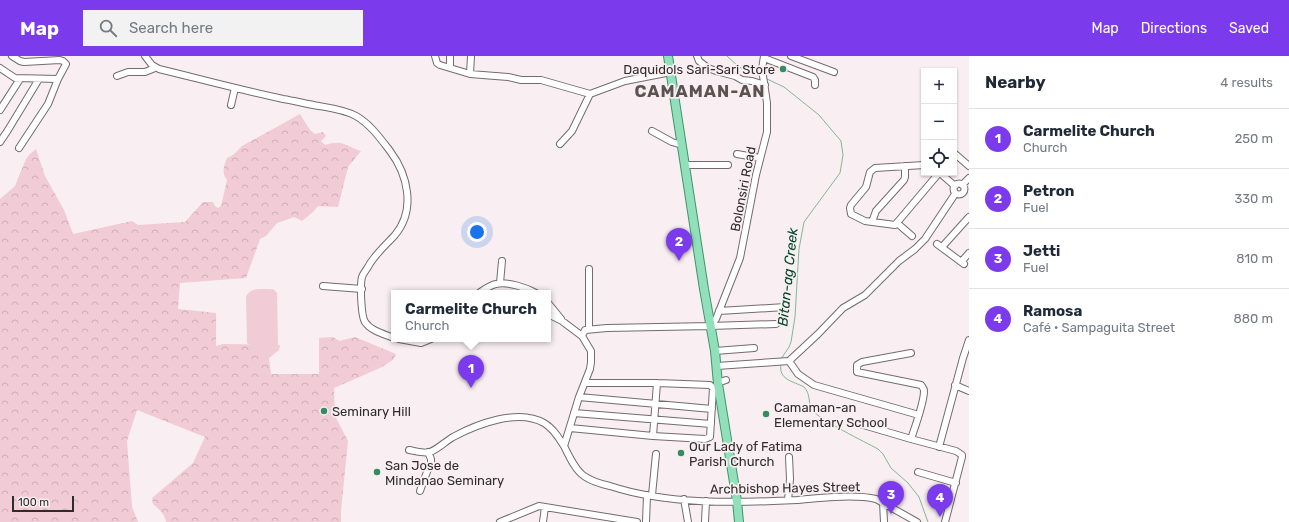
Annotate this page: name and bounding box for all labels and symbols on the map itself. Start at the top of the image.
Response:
place label: Daquidols Sari-Sari Store [623,62,775,77]
marker: Daquidols Sari-Sari Store [778,64,788,74]
district label: CAMAMAN-AN [635,81,765,101]
street label: Bolonsiri Road [727,145,759,233]
your location [467,222,487,242]
water label: Bitan-ag Creek [774,226,802,327]
pin: 2 [666,228,692,261]
pin: 1 [458,355,484,388]
place label: Camaman-an Elementary School [774,400,887,430]
place label: Seminary Hill [332,404,411,419]
marker: Seminary Hill [319,406,329,416]
marker: Camaman-an Elementary School [761,409,771,419]
place label: Our Lady of Fatima Parish Church [689,439,802,469]
marker: Our Lady of Fatima Parish Church [676,448,686,458]
place label: San Jose de Mindanao Seminary [385,458,504,488]
marker: San Jose de Mindanao Seminary [372,467,382,477]
street label: Archbishop Hayes Street [710,479,860,497]
pin: 3 [878,481,904,514]
pin: 4 [927,484,953,517]
scale bar [12,494,74,513]

